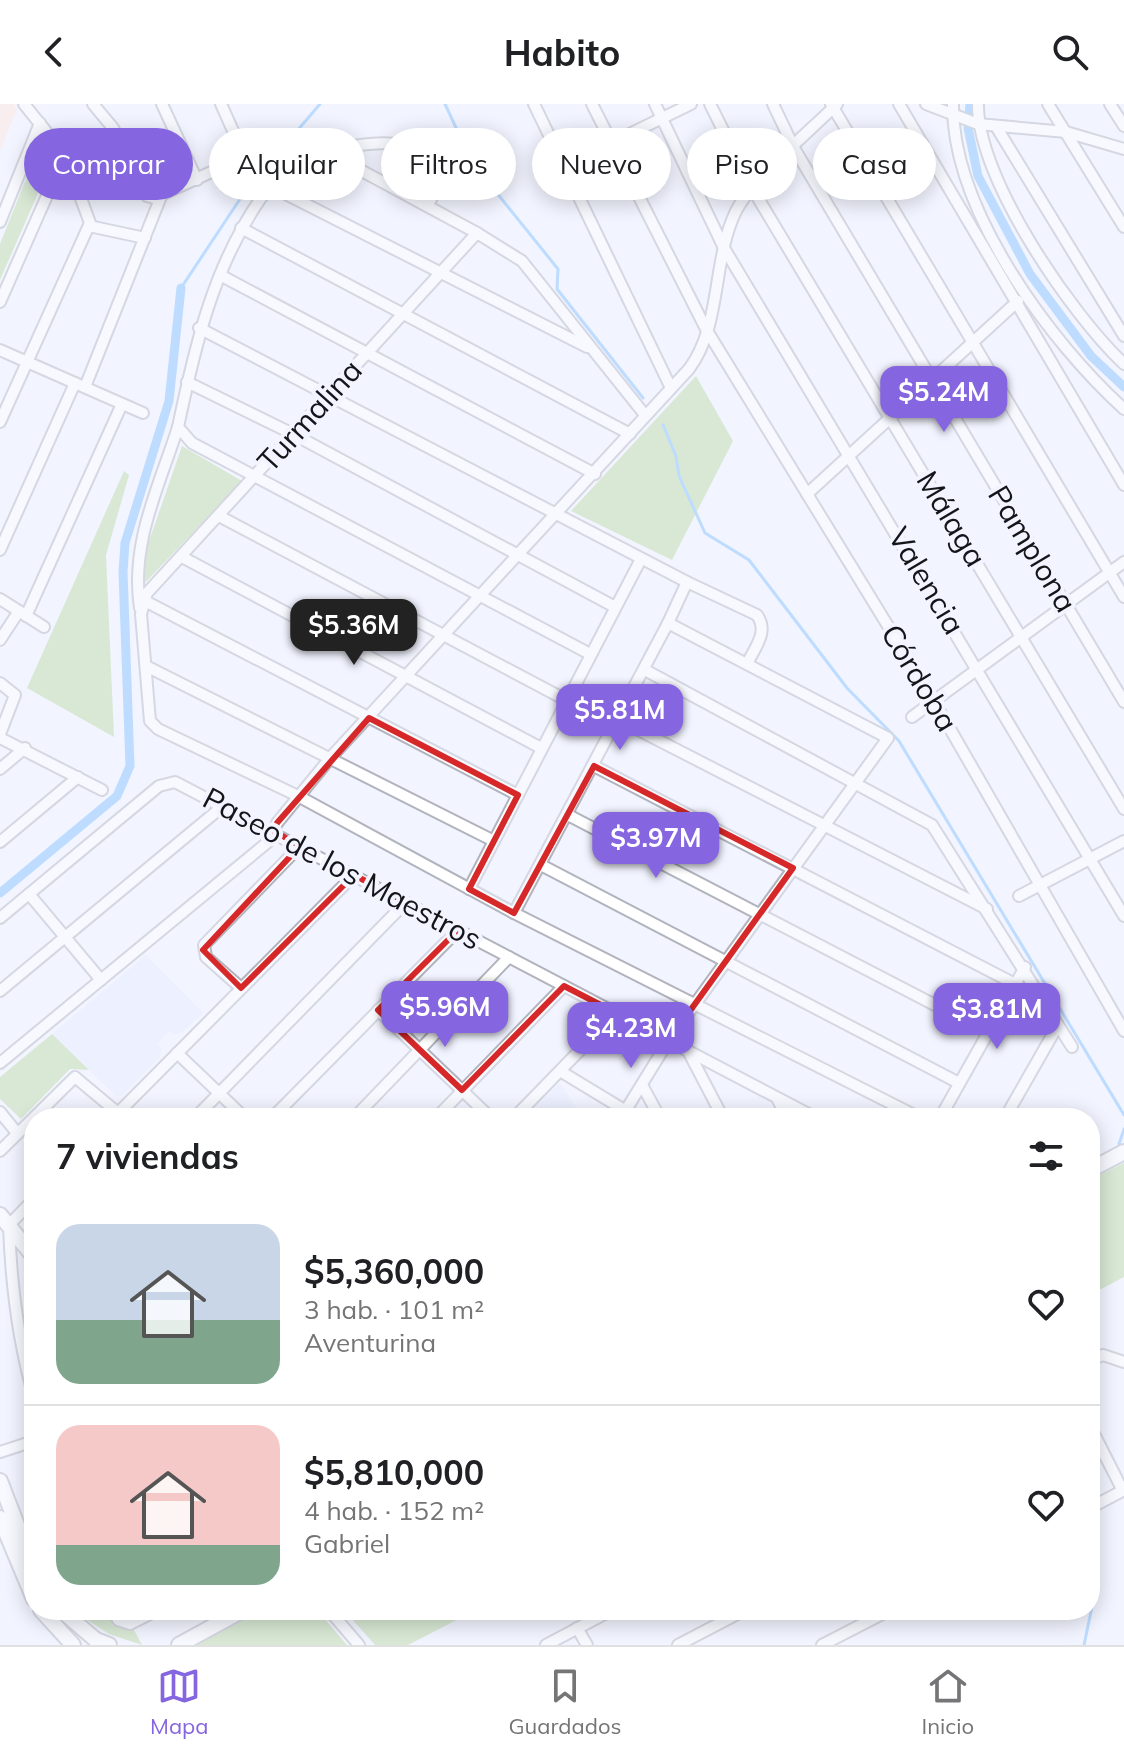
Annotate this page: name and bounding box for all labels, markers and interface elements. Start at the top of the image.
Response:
icon: back [32,30,76,74]
text: Habito [504,30,620,75]
icon: search [1048,30,1092,74]
chip: Comprar [24,128,193,200]
chip: Alquilar [209,128,365,200]
chip: Filtros [381,128,516,200]
chip: Nuevo [532,128,671,200]
chip: Piso [687,128,797,200]
chip: Casa [813,128,936,200]
street label: Turmalina [249,351,370,479]
pin: $5.24M [879,366,1009,434]
text: $5.24M [898,375,990,408]
street label: Málaga [909,464,995,573]
street label: Pamplona [980,478,1085,619]
street label: Valencia [880,520,974,641]
pin: $5.36M [289,599,419,667]
text: $5.36M [308,608,400,641]
street label: Córdoba [873,617,967,738]
pin: $5.81M [555,684,685,752]
text: $5.81M [574,693,666,726]
street label: Paseo de los Maestros [197,779,488,958]
pin: $3.97M [591,812,721,880]
text: $3.97M [610,821,702,854]
pin: $5.96M [380,981,510,1049]
pin: $3.81M [932,983,1062,1051]
text: $5.96M [399,990,491,1023]
text: $3.81M [951,992,1043,1025]
pin: $4.23M [566,1002,696,1070]
text: $4.23M [585,1011,677,1044]
icon: filters [1024,1134,1068,1178]
text: 7 viviendas [56,1135,239,1178]
text: $5,360,000 [304,1250,484,1293]
icon: home [120,1256,216,1352]
icon: heart [1024,1282,1068,1326]
text: 3 hab. · 101 m² [304,1293,484,1326]
text: Aventurina [304,1326,436,1359]
text: $5,810,000 [304,1451,484,1494]
icon: home [120,1457,216,1553]
icon: heart [1024,1483,1068,1527]
text: 4 hab. · 152 m² [304,1494,484,1527]
text: Gabriel [304,1527,390,1560]
tab: Mapa [150,1664,209,1740]
tab: Guardados [509,1664,621,1740]
tab: Inicio [921,1664,974,1740]

